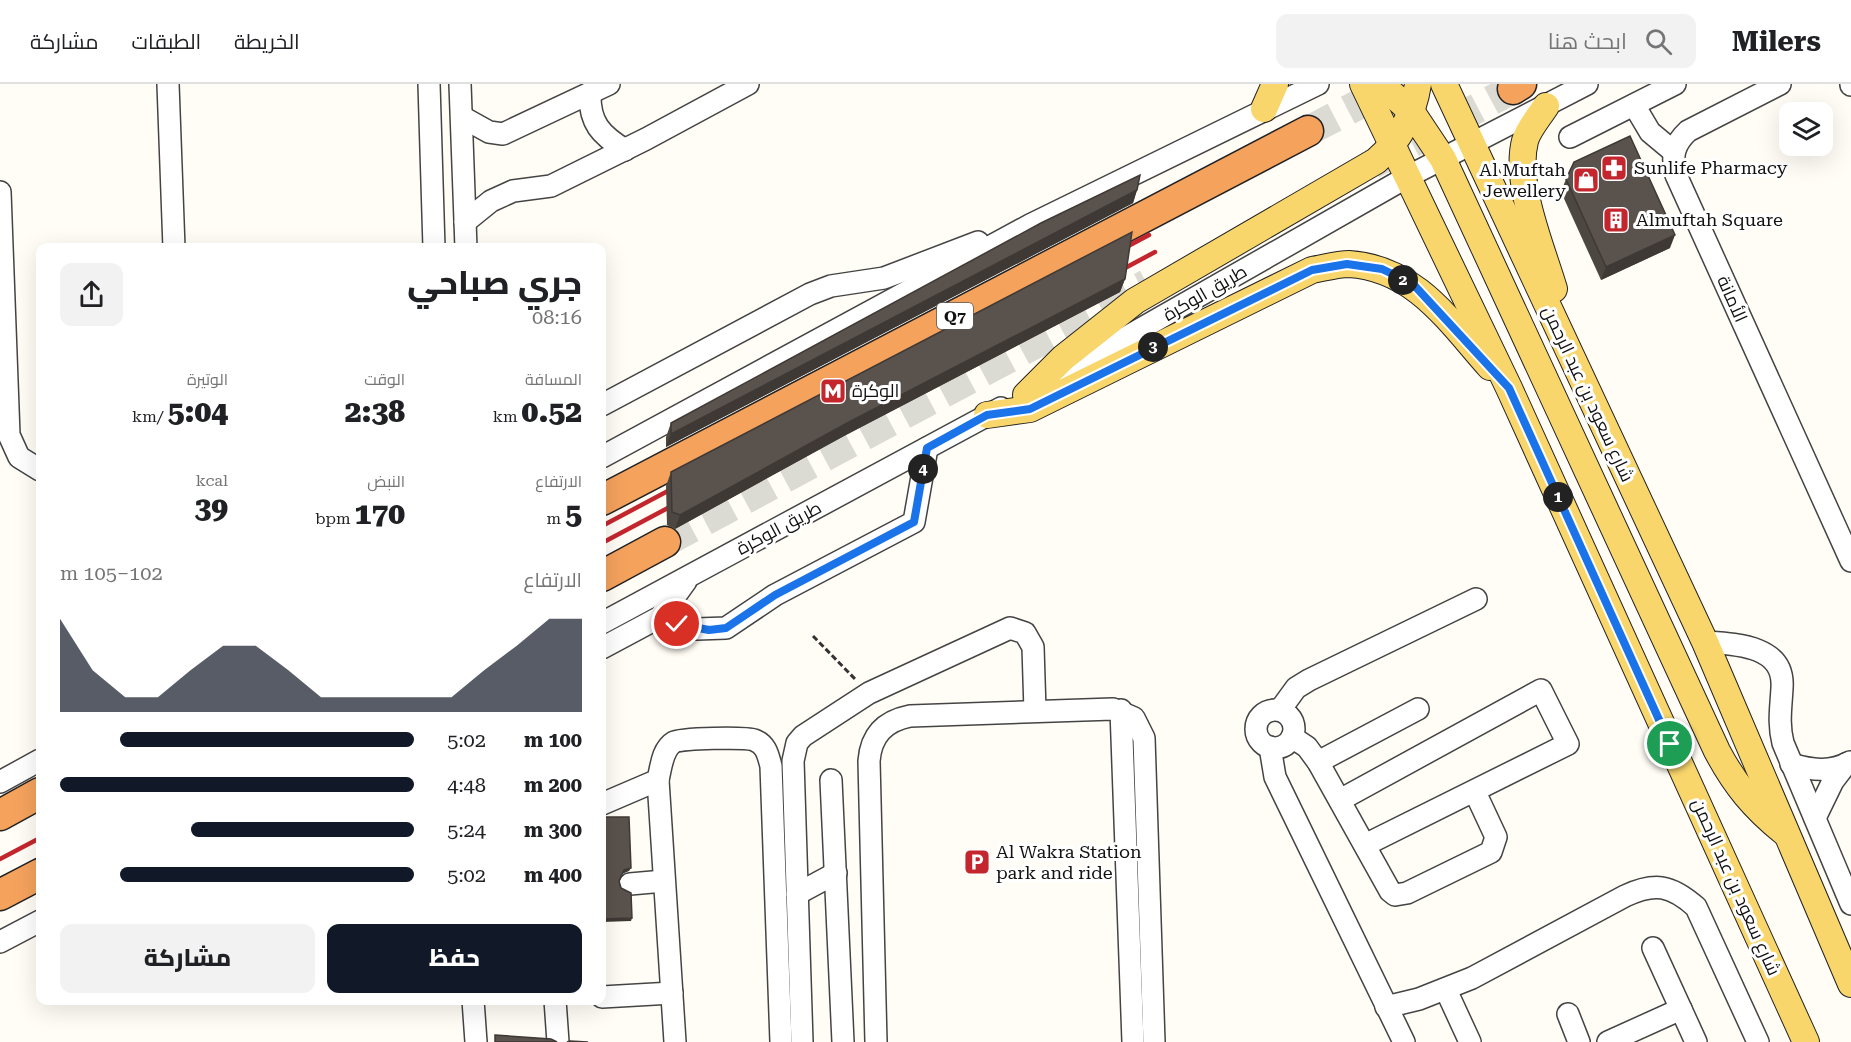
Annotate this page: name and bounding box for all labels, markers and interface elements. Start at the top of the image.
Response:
search box [1276,14,1696,68]
icon: search [1642,25,1675,58]
text: Milers [1732,25,1821,58]
text: ابحث هنا [1548,29,1627,54]
text: مشاركة [30,30,99,54]
text: الطبقات [132,30,201,54]
text: الخريطة [234,30,300,54]
map controls [1779,102,1833,156]
button: layers [1779,102,1833,156]
pharmacy icon: Sunlife Pharmacy [1599,153,1629,183]
place label: Sunlife Pharmacy [1634,157,1788,178]
place label: Al Muftah Jewellery [1479,159,1566,201]
shop icon: Al Muftah Jewellery [1571,165,1601,195]
building icon: Almuftah Square [1601,205,1631,235]
place label: Almuftah Square [1636,209,1783,230]
street label: طريق الوكرة [1159,260,1251,327]
button: share [60,263,123,326]
text: جري صباحي [407,263,582,302]
pin: 2 [1388,265,1418,295]
text: 2 [1399,270,1407,289]
street label: الأمانة [1713,272,1752,325]
road number: Q7 [937,303,973,329]
street label: شارع سعود بن عبد الرحمن [1537,303,1638,486]
text: 08:16 [532,305,582,329]
pin: 3 [1138,332,1168,362]
text: 3 [1149,337,1157,356]
text: الوتيرة [187,370,228,389]
text: الوقت [364,370,405,389]
text: المسافة [525,370,582,389]
metro station icon: الوكرة [818,376,848,406]
place label: الوكرة [852,380,899,402]
text: 5:04 [168,394,228,429]
text: 2:38 [345,394,405,429]
text: 0.52 [522,394,582,429]
text: /km [132,407,168,426]
text: km [493,407,522,426]
pin: 4 [908,454,938,484]
text: 4 [919,459,927,478]
text: kcal [196,471,228,490]
text: النبض [367,472,405,491]
text: الارتفاع [535,472,582,491]
pin: 1 [1543,482,1573,512]
text: 1 [1554,487,1562,506]
text: 39 [194,490,228,525]
text: 170 [355,496,405,531]
text: 5 [565,496,582,531]
street label: طريق الوكرة [733,496,826,560]
text: bpm [315,509,355,528]
text: m [547,509,565,528]
text: 102–105 m [60,561,163,585]
text: الارتفاع [523,568,582,592]
pin [651,598,702,649]
icon: check [660,607,693,640]
pin [1644,718,1695,769]
icon: arrive [1653,727,1686,760]
text: 5:02 [447,728,486,752]
text: 100 m [524,728,582,752]
text: 4:48 [447,773,486,797]
text: 200 m [524,773,582,797]
street label: شارع سعود بن عبد الرحمن [1686,795,1785,979]
text: 5:24 [447,818,486,842]
text: 300 m [524,818,582,842]
place label: Al Wakra Station park and ride [996,841,1142,883]
parking icon: Al Wakra Station park and ride [962,847,992,877]
text: 5:02 [447,863,486,887]
text: 400 m [524,863,582,887]
button: مشاركة [60,924,315,993]
button: حفظ [327,924,582,993]

